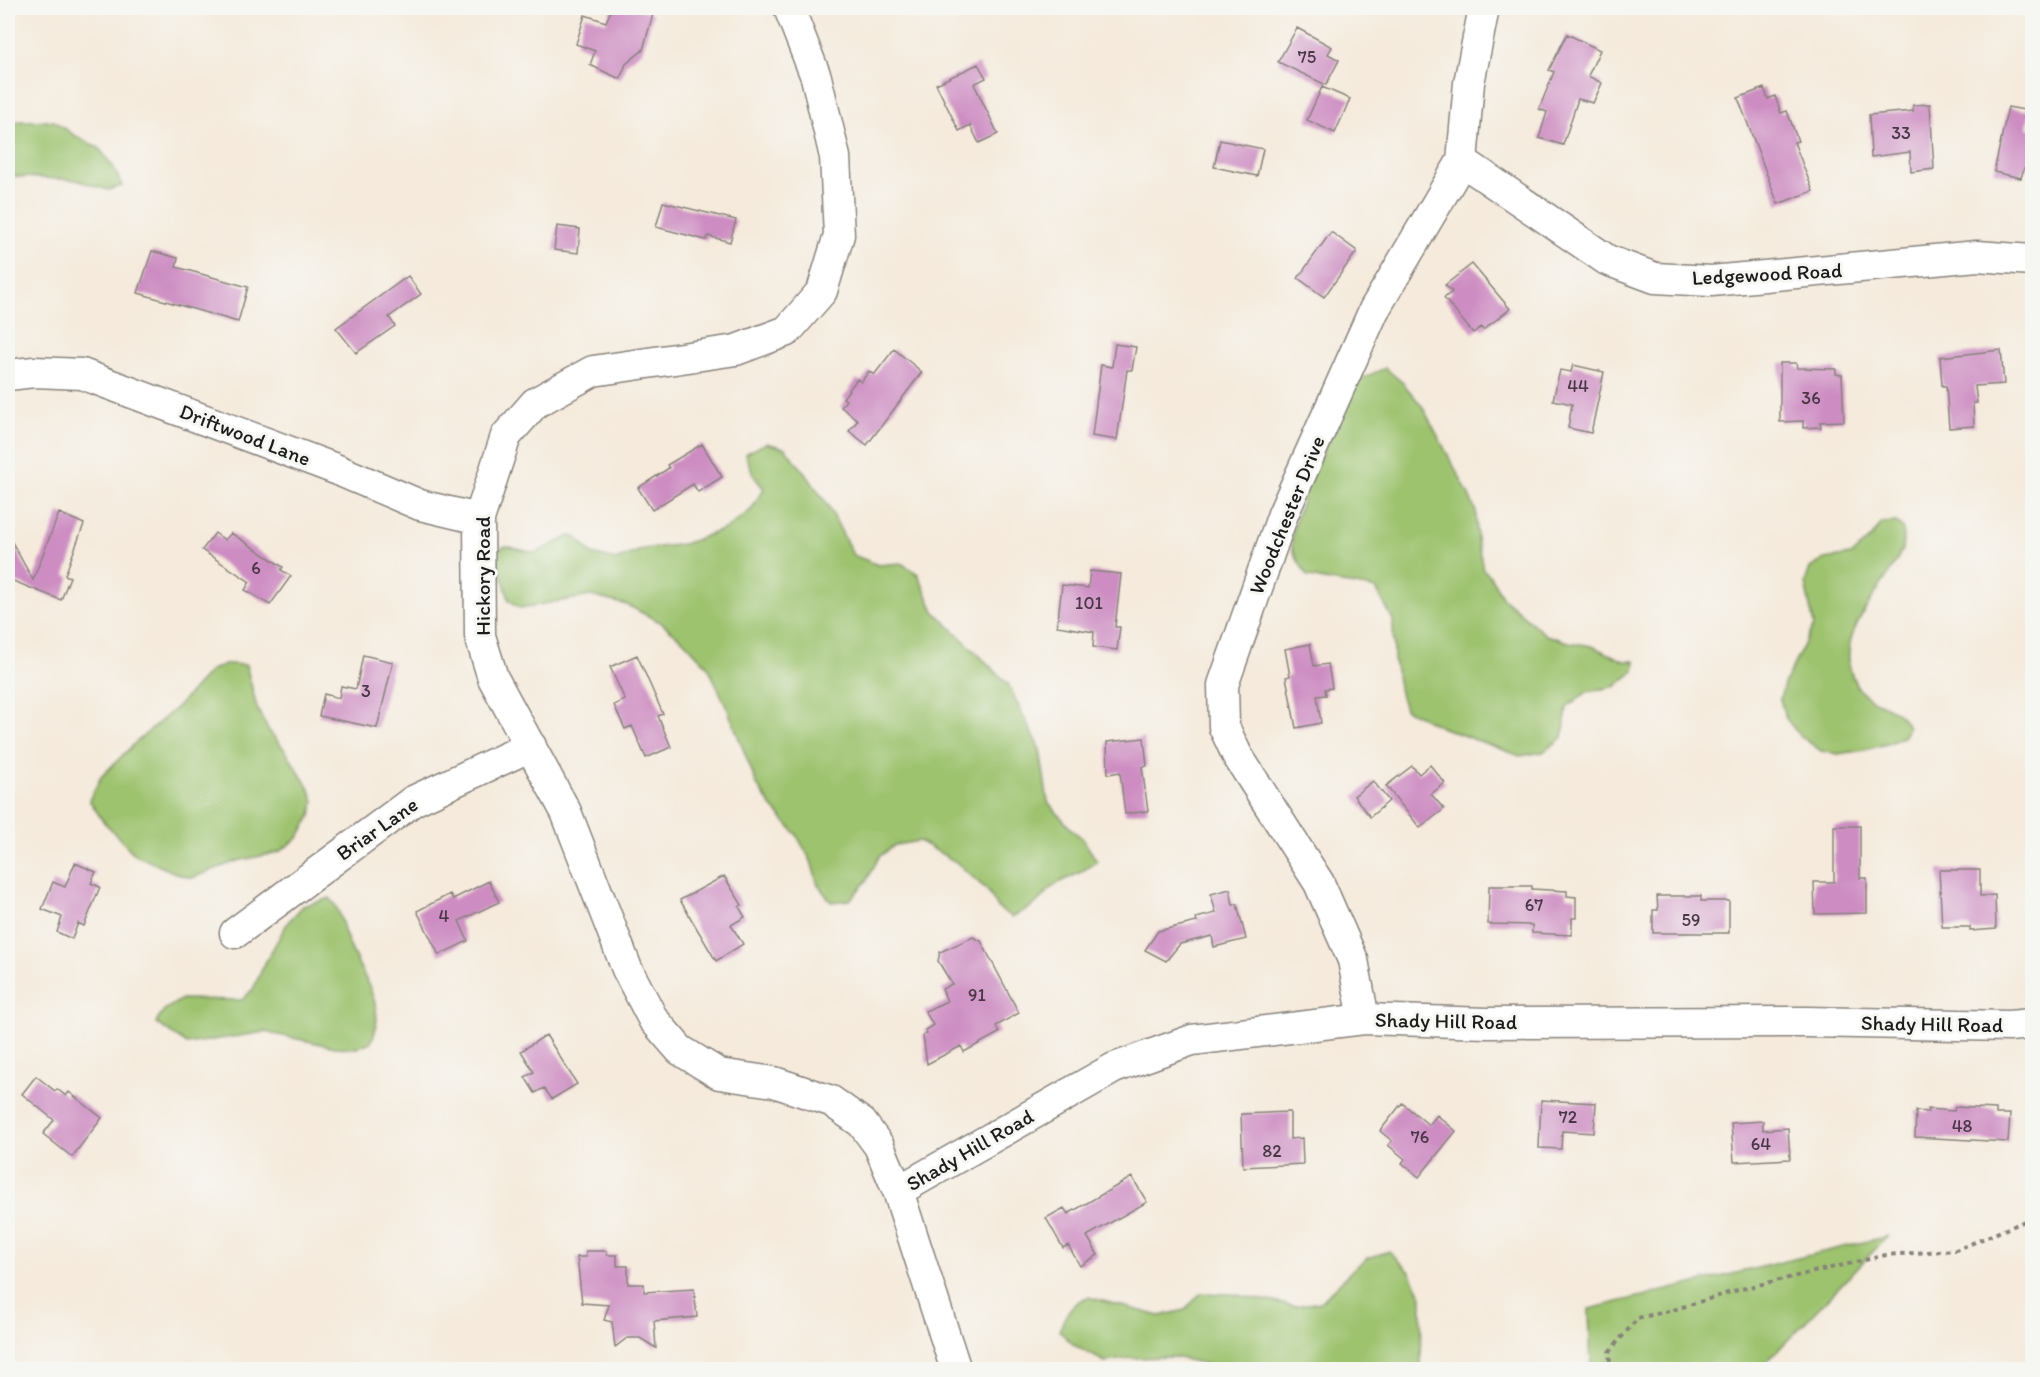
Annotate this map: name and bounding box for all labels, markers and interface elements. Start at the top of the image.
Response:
house number: 75 [1298,46,1316,68]
house number: 33 [1891,122,1911,144]
street label: Ledgewood Road [1691,257,1843,290]
house number: 44 [1567,375,1589,397]
house number: 36 [1801,387,1821,409]
street label: Driftwood Lane [176,398,314,471]
street label: Woodchester Drive [1243,432,1330,598]
street label: Hickory Road [470,516,495,636]
house number: 6 [251,557,261,579]
house number: 101 [1075,592,1103,614]
house number: 3 [361,680,371,702]
street label: Briar Lane [331,791,422,866]
house number: 67 [1525,894,1543,916]
house number: 4 [439,905,450,927]
house number: 59 [1682,909,1700,931]
house number: 91 [968,984,986,1006]
street label: Shady Hill Road [1375,1007,1518,1034]
street label: Shady Hill Road [1861,1010,2004,1037]
street label: Shady Hill Road [902,1103,1038,1196]
house number: 72 [1559,1106,1578,1128]
house number: 48 [1952,1115,1972,1137]
house number: 76 [1411,1126,1429,1148]
house number: 64 [1751,1133,1771,1155]
house number: 82 [1262,1140,1282,1162]

